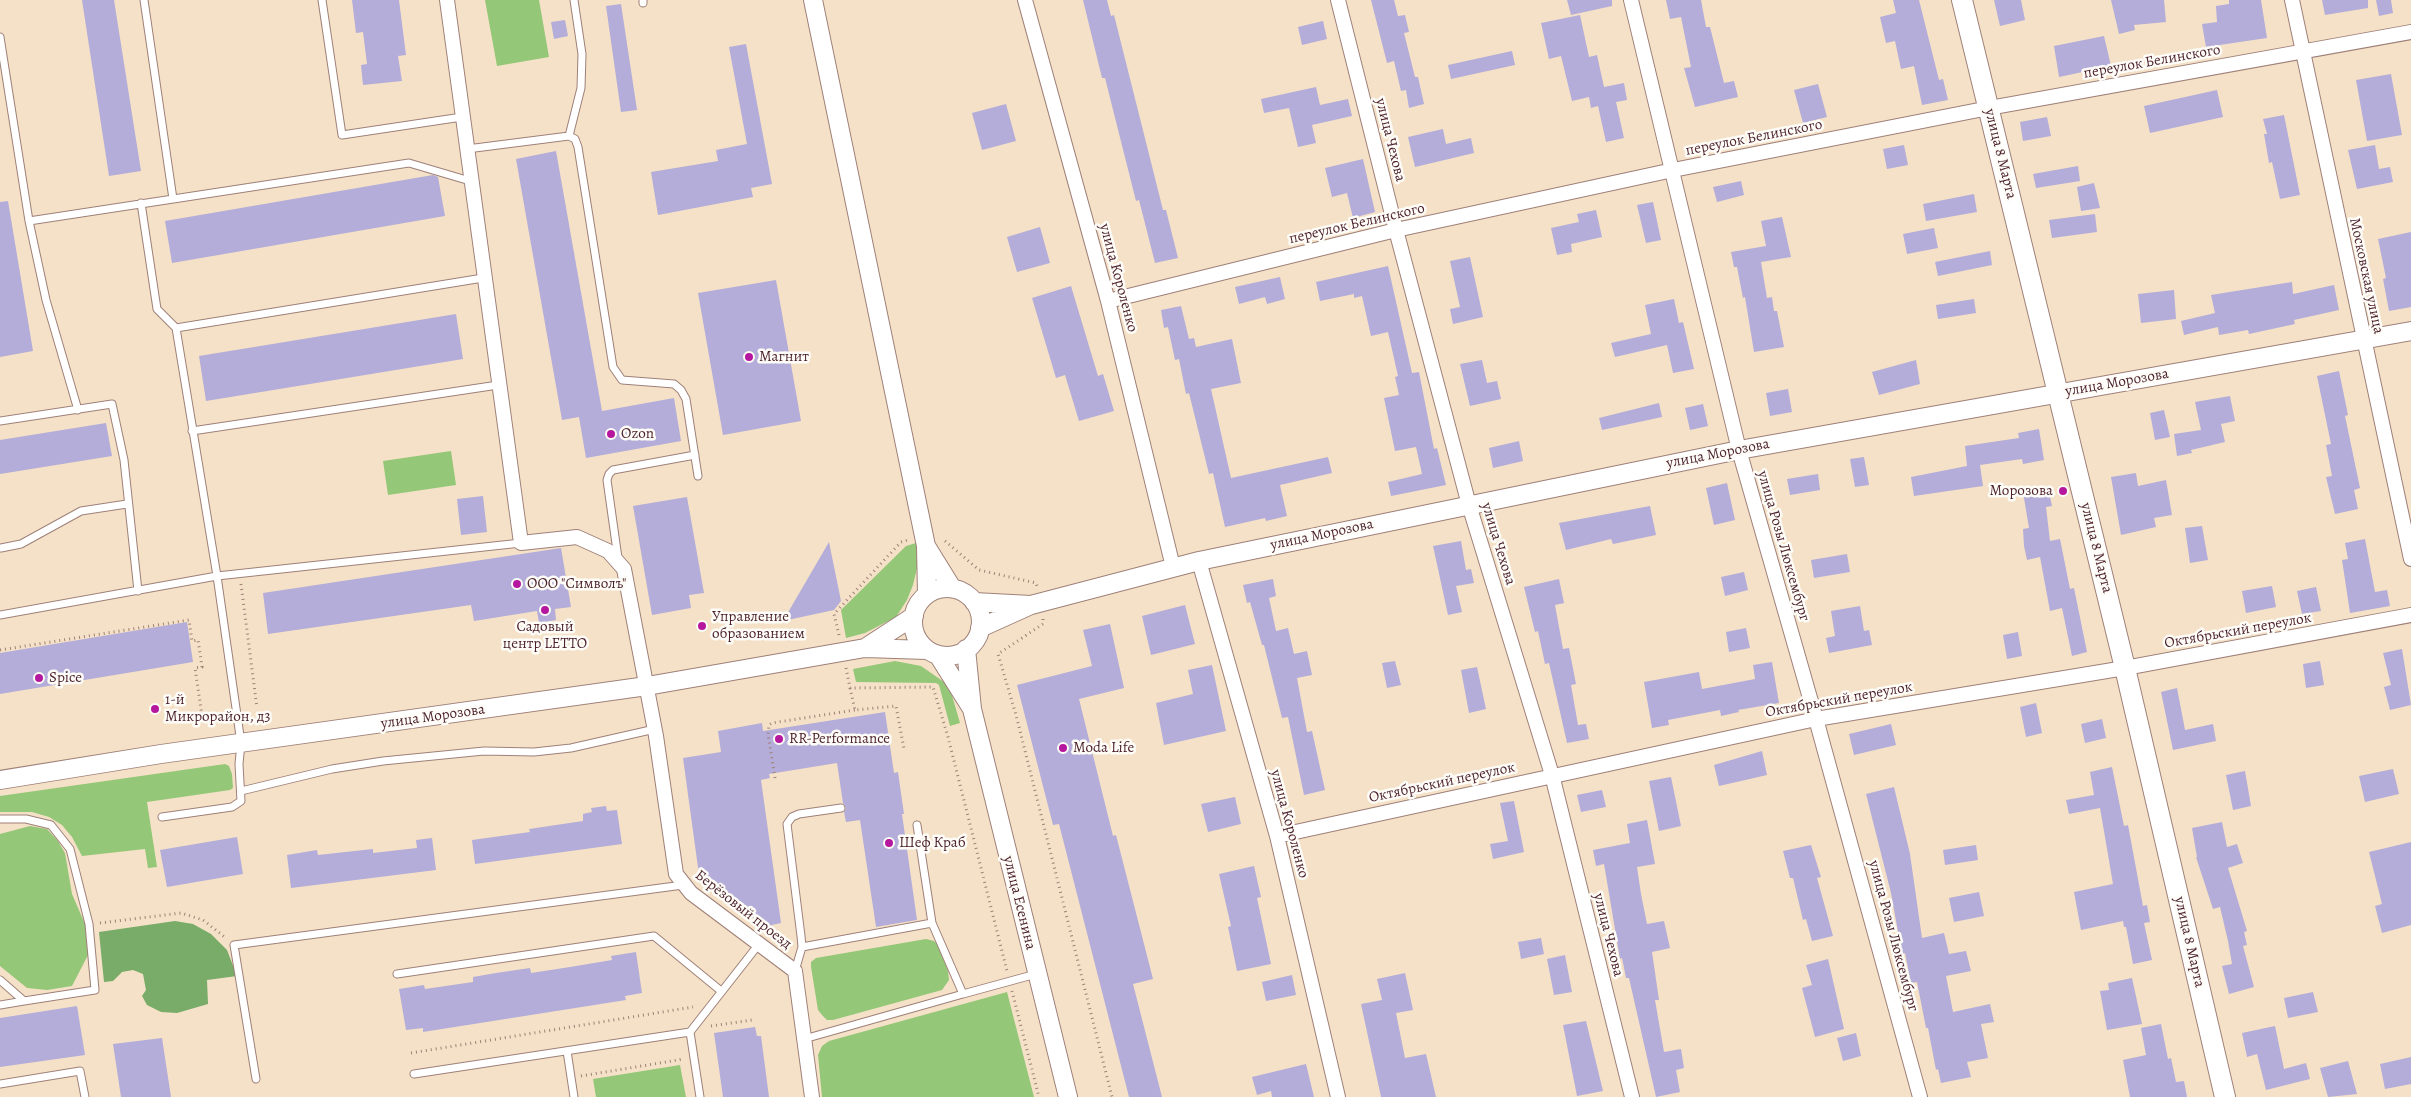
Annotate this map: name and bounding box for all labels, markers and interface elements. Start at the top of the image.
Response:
street label: переулок Белинского [2082,41,2222,83]
street label: улица Чехова [1371,97,1409,183]
street label: улица 8 Марта [1980,107,2020,201]
street label: переулок Белинского [1684,116,1824,160]
street label: переулок Белинского [1287,200,1427,248]
street label: Московская улица [2345,216,2387,336]
street label: улица Короленко [1095,222,1141,334]
place label: Магнит [759,348,809,366]
marker: Магнит [743,351,755,363]
street label: улица Морозова [2064,365,2170,401]
place label: Ozon [621,425,654,443]
marker: Ozon [605,428,617,440]
street label: улица Морозова [1665,435,1771,473]
street label: улица Розы Люксембург [1753,469,1813,623]
place label: Морозова [1989,482,2053,500]
marker: Морозова [2057,485,2069,497]
street label: улица Чехова [1477,501,1519,587]
street label: улица 8 Марта [2076,501,2116,595]
street label: улица Морозова [1269,515,1375,555]
place label: ООО "Символъ" [527,575,626,593]
marker: ООО "Символъ" [511,578,523,590]
marker: Садовый центр LETTO [539,604,551,616]
place label: Управление образованием [712,608,805,643]
street label: Октябрьский переулок [2163,609,2313,653]
place label: Садовый центр LETTO [503,618,587,653]
marker: Управление образованием [696,620,708,632]
place label: Spice [49,669,82,687]
marker: Spice [33,672,45,684]
street label: Октябрьский переулок [1764,678,1914,722]
place label: 1-й Микрорайон, д3 [165,691,271,726]
street label: улица Морозова [380,701,486,733]
marker: 1-й Микрорайон, д3 [149,703,161,715]
place label: RR-Performance [789,730,890,748]
marker: RR-Performance [773,733,785,745]
place label: Moda Life [1073,739,1134,757]
marker: Moda Life [1057,742,1069,754]
street label: Октябрьский переулок [1367,759,1517,807]
street label: улица Короленко [1266,768,1312,880]
place label: Шеф Краб [899,834,966,852]
marker: Шеф Краб [883,837,895,849]
street label: улица Есенина [999,854,1039,952]
street label: улица Розы Люксембург [1864,858,1922,1014]
street label: Берёзовый проезд [691,867,795,953]
street label: улица Чехова [1589,892,1627,978]
street label: улица 8 Марта [2170,895,2208,989]

